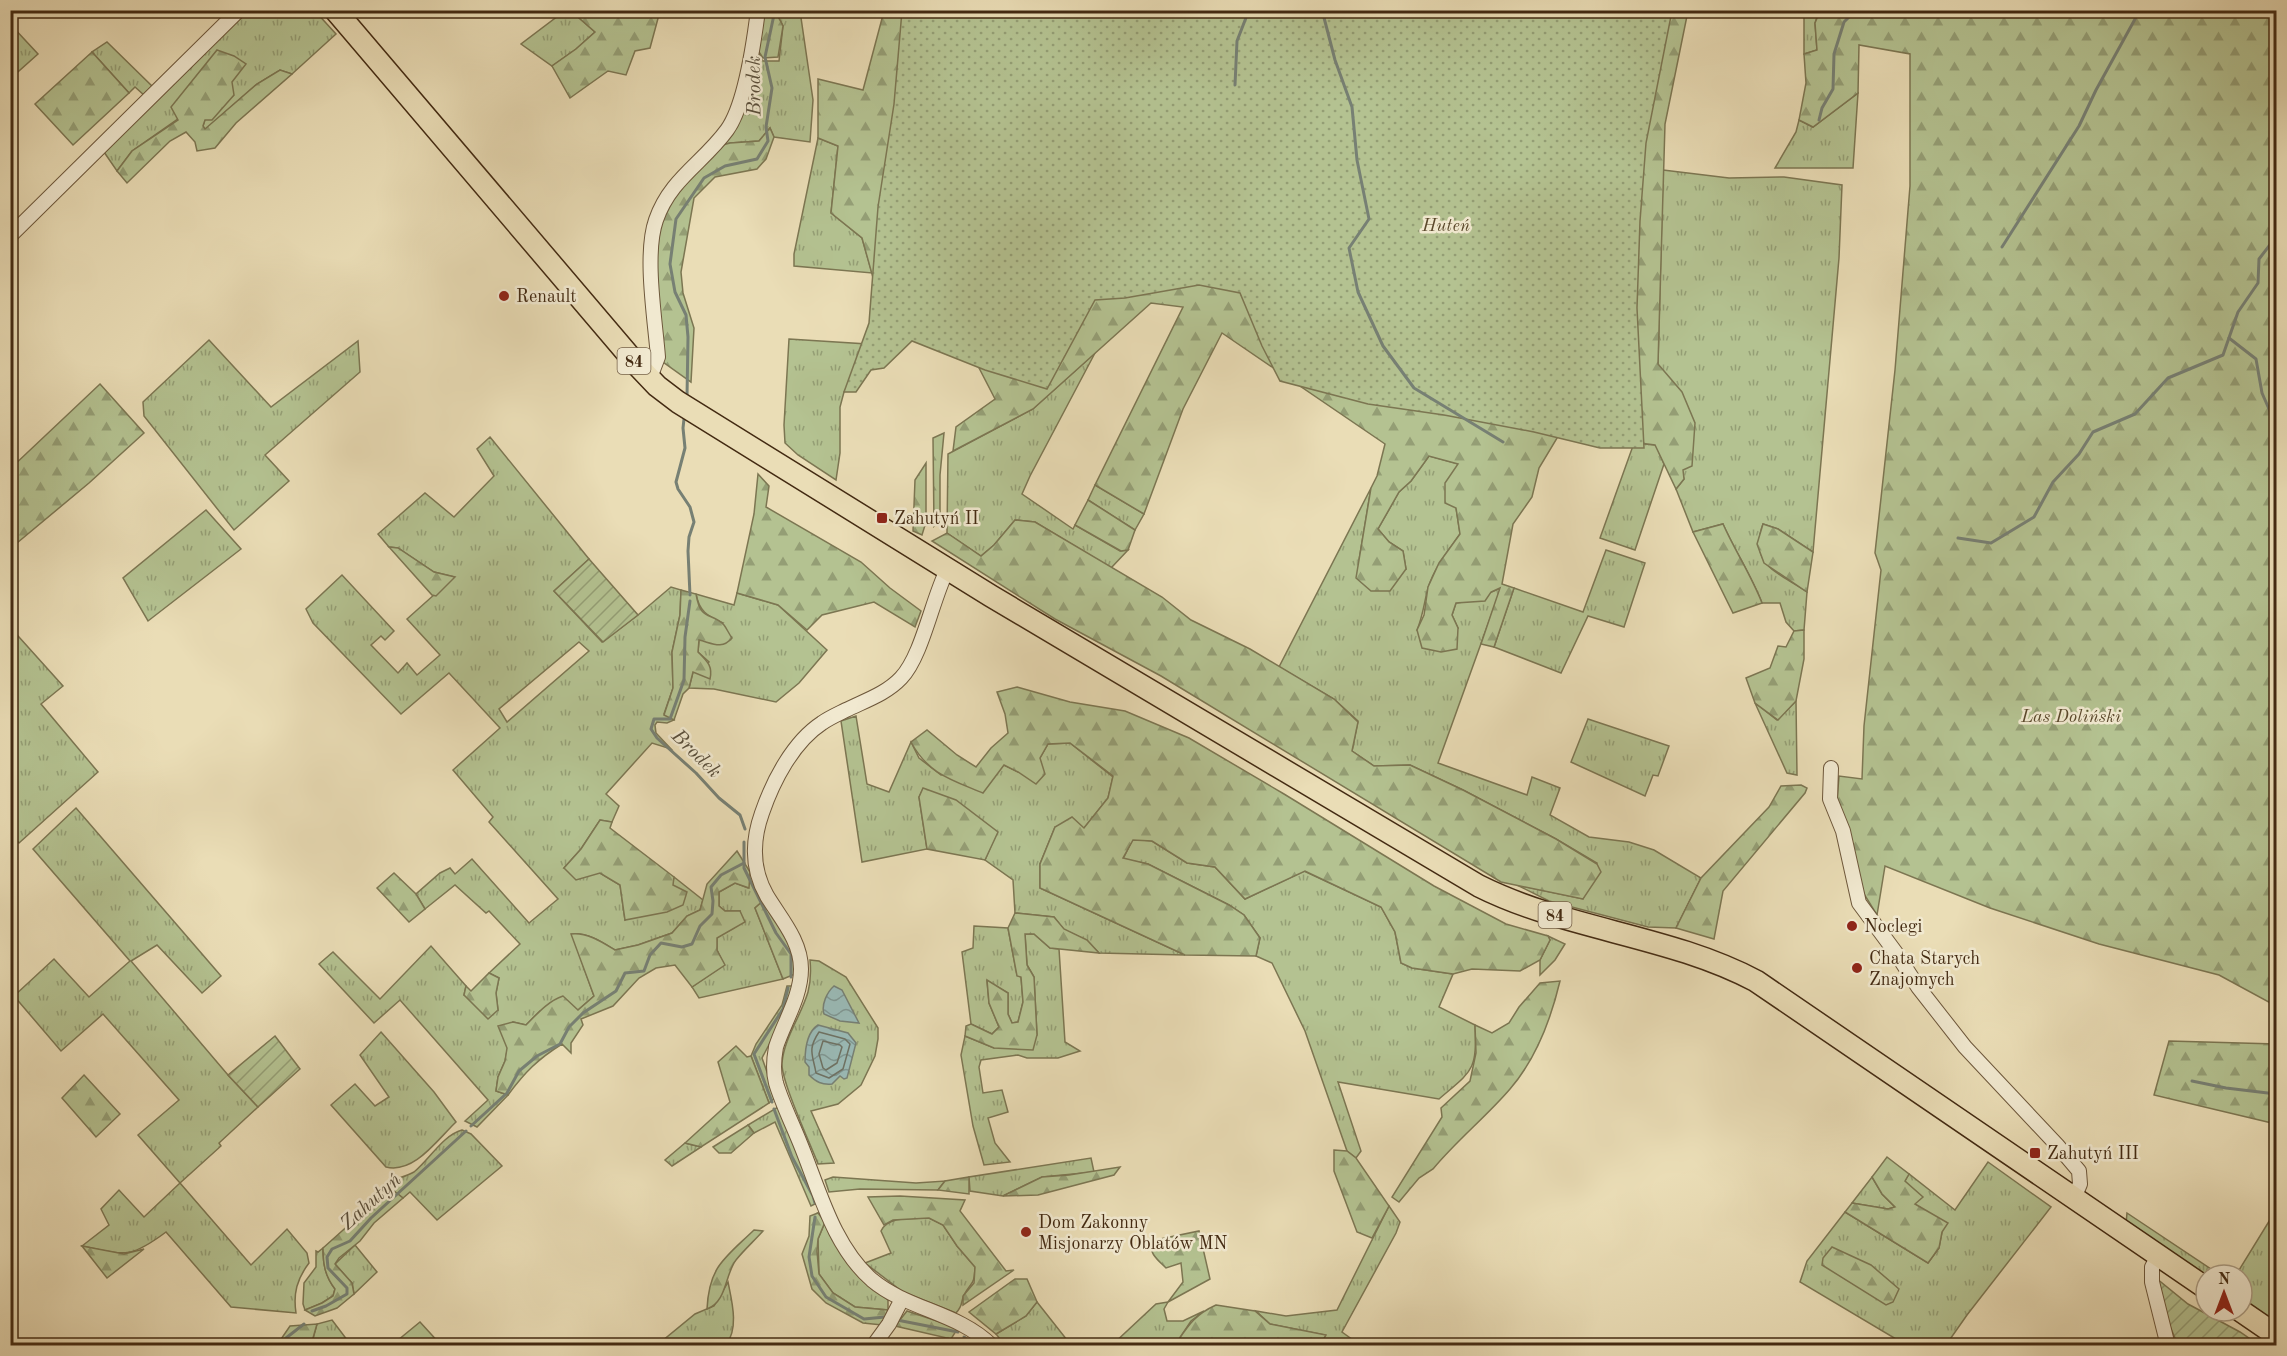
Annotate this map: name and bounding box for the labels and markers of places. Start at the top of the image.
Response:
place label: Renault [516,288,577,306]
marker: Renault [497,289,511,303]
place label: Zahutyń II [894,510,979,528]
marker: Zahutyń II [875,511,889,525]
place label: Noclegi [1864,918,1922,936]
marker: Noclegi [1845,919,1859,933]
place label: Chata Starych Znajomych [1869,950,1980,989]
marker: Chata Starych Znajomych [1850,961,1864,975]
place label: Zahutyń III [2047,1145,2139,1163]
marker: Zahutyń III [2028,1146,2042,1160]
place label: Dom Zakonny Misjonarzy Oblatów MN [1038,1214,1228,1253]
marker: Dom Zakonny Misjonarzy Oblatów MN [1019,1225,1033,1239]

